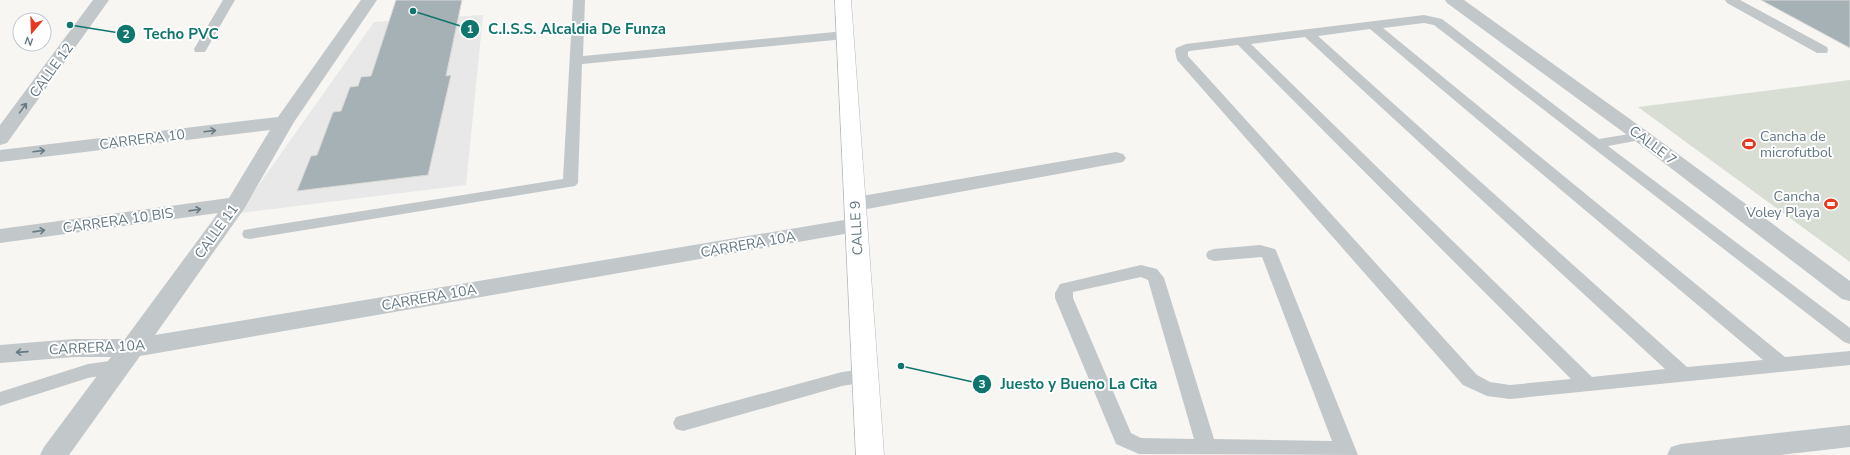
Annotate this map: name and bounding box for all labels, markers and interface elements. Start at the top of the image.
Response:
north arrow [12,12,52,52]
callout: C.I.S.S. Alcaldia De Funza [460,15,674,42]
text: C.I.S.S. Alcaldia De Funza [488,19,666,39]
callout: Techo PVC [116,20,227,47]
text: 1 [466,21,474,37]
text: Techo PVC [143,24,219,44]
text: 2 [122,26,130,42]
text: N [23,33,35,49]
street label: CALLE 12 [25,39,78,101]
one-way arrow [19,102,27,113]
street label: CALLE 7 [1625,121,1680,169]
street label: CARRERA 10 [98,125,186,154]
one-way arrow [203,127,216,135]
place label: Cancha de microfutbol [1760,127,1833,162]
sports icon: Cancha de microfutbol [1741,136,1757,152]
one-way arrow [32,147,45,155]
place label: Cancha Voley Playa [1745,187,1820,222]
sports icon: Cancha Voley Playa [1823,196,1839,212]
street label: CALLE 11 [190,200,243,262]
street label: CALLE 9 [846,200,867,256]
street label: CARRERA 10 BIS [62,203,175,238]
one-way arrow [188,206,201,214]
one-way arrow [32,227,45,235]
street label: CARRERA 10A [699,227,797,262]
street label: CARRERA 10A [380,280,478,315]
street label: CARRERA 10A [48,335,146,360]
one-way arrow [16,349,29,356]
callout: Juesto y Bueno La Cita [972,370,1165,397]
text: Juesto y Bueno La Cita [1000,374,1157,394]
text: 3 [978,376,986,392]

